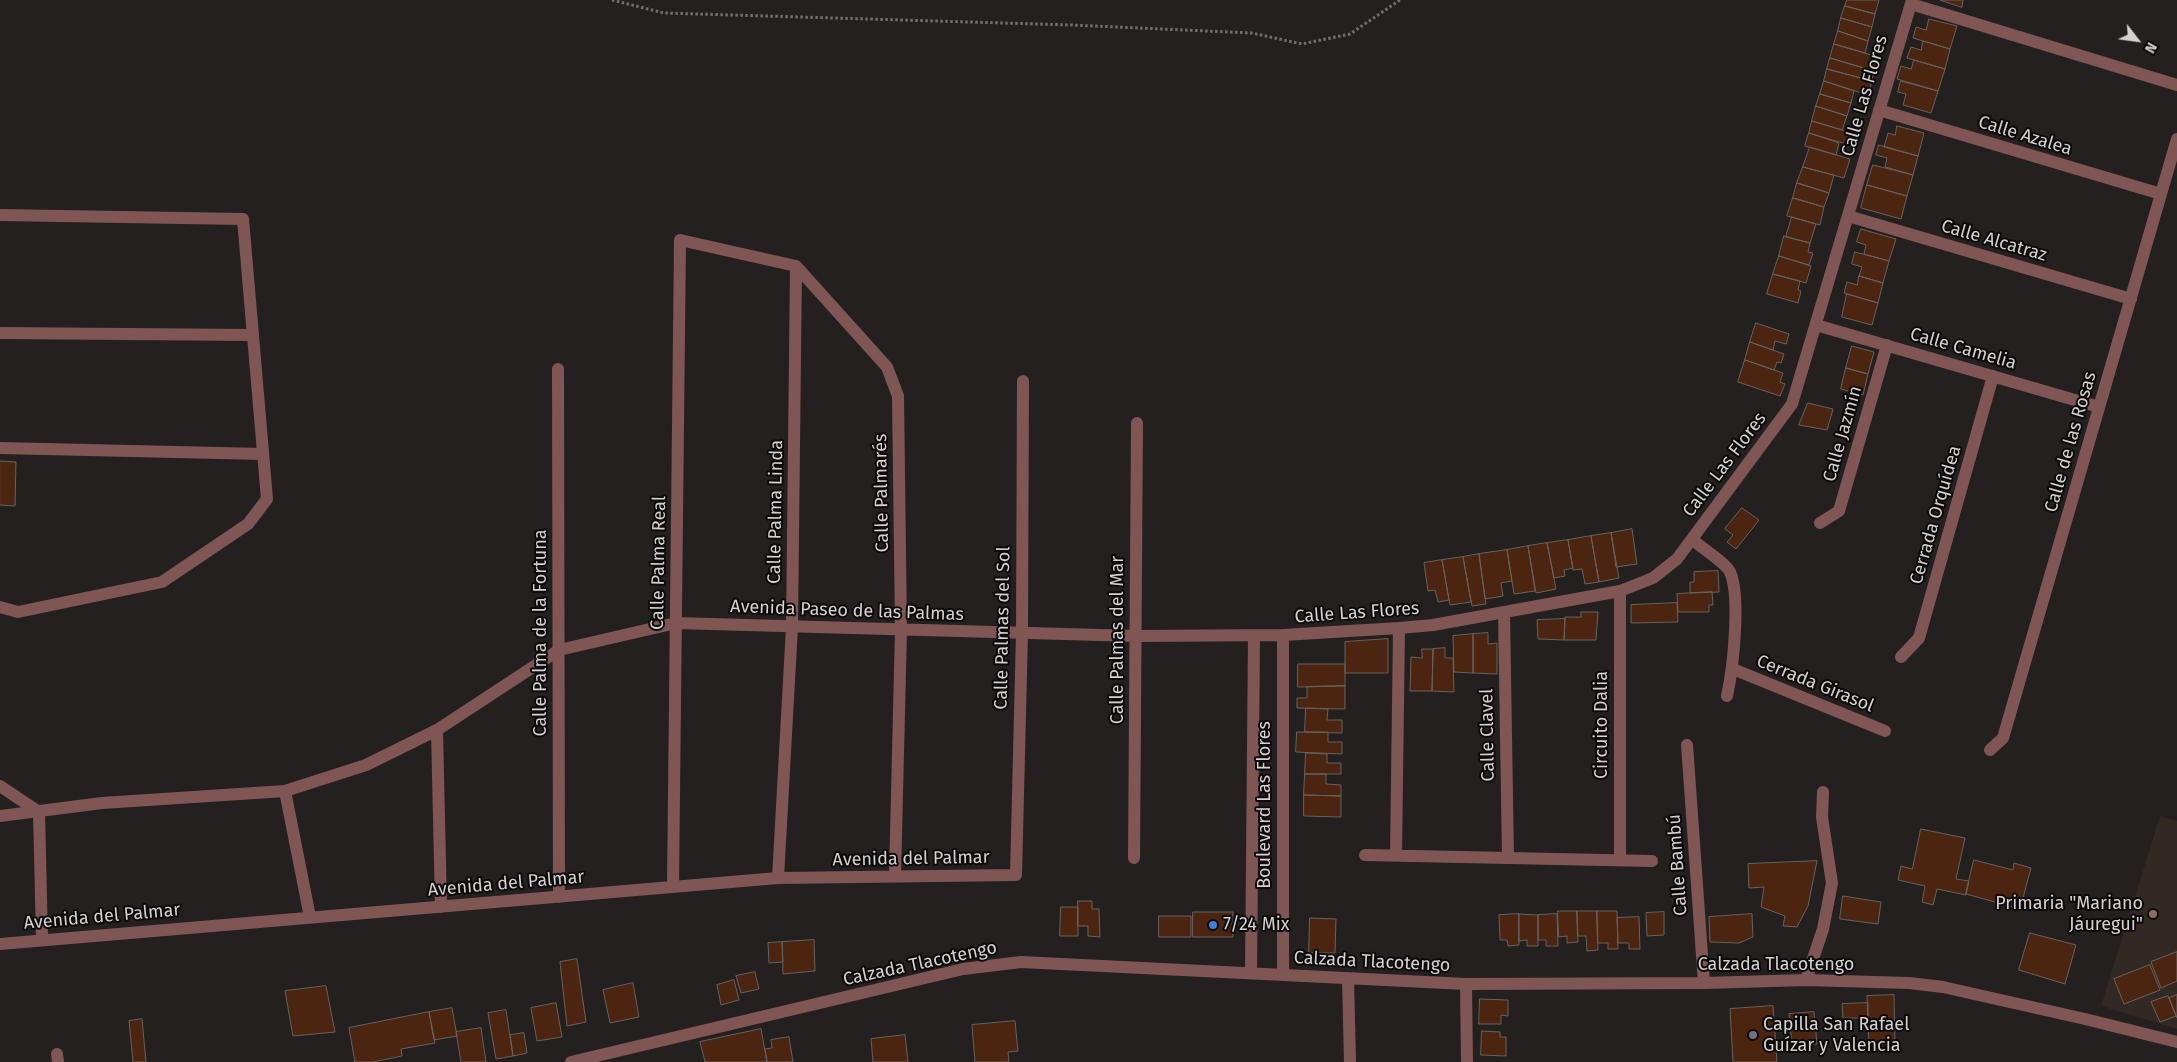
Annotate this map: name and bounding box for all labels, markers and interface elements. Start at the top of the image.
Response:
north arrow [2112,15,2162,65]
street label: Calle Las Flores [1837,33,1893,159]
text: N [2141,39,2160,56]
street label: Calle Azalea [1976,112,2074,160]
street label: Calle Alcatraz [1939,216,2049,266]
street label: Calle Camelia [1907,324,2019,374]
street label: Calle de las Rosas [2041,369,2101,515]
street label: Calle Jazmín [1819,384,1867,484]
street label: Calle Las Flores [1679,409,1771,521]
street label: Calle Palmarés [870,433,894,553]
street label: Calle Palma Linda [764,440,788,584]
street label: Cerrada Orquídea [1906,443,1966,587]
street label: Calle Palma Real [647,496,671,630]
street label: Calle Palma de la Fortuna [530,530,552,736]
street label: Calle Palmas del Sol [991,546,1015,710]
street label: Calle Palmas del Mar [1107,556,1129,724]
street label: Avenida Paseo de las Palmas [730,596,964,626]
street label: Calle Las Flores [1294,598,1420,628]
street label: Cerrada Girasol [1753,651,1877,717]
street label: Circuito Dalia [1591,671,1613,779]
street label: Calle Clavel [1476,688,1500,782]
street label: Boulevard Las Flores [1254,721,1276,889]
street label: Calle Bambú [1664,813,1692,917]
street label: Avenida del Palmar [832,847,990,871]
street label: Avenida del Palmar [427,866,585,902]
place label: Primaria "Mariano Jáuregui" [1995,893,2143,936]
street label: Avenida del Palmar [23,899,181,935]
marker: Primaria "Mariano Jáuregui" [2147,908,2159,920]
place label: 7/24 Mix [1223,914,1289,936]
marker: 7/24 Mix [1207,919,1219,931]
street label: Calzada Tlacotengo [841,937,999,991]
street label: Calzada Tlacotengo [1293,947,1451,977]
street label: Calzada Tlacotengo [1698,954,1854,976]
place label: Capilla San Rafael Guízar y Valencia [1763,1014,1909,1056]
marker: Capilla San Rafael Guízar y Valencia [1747,1029,1759,1041]

